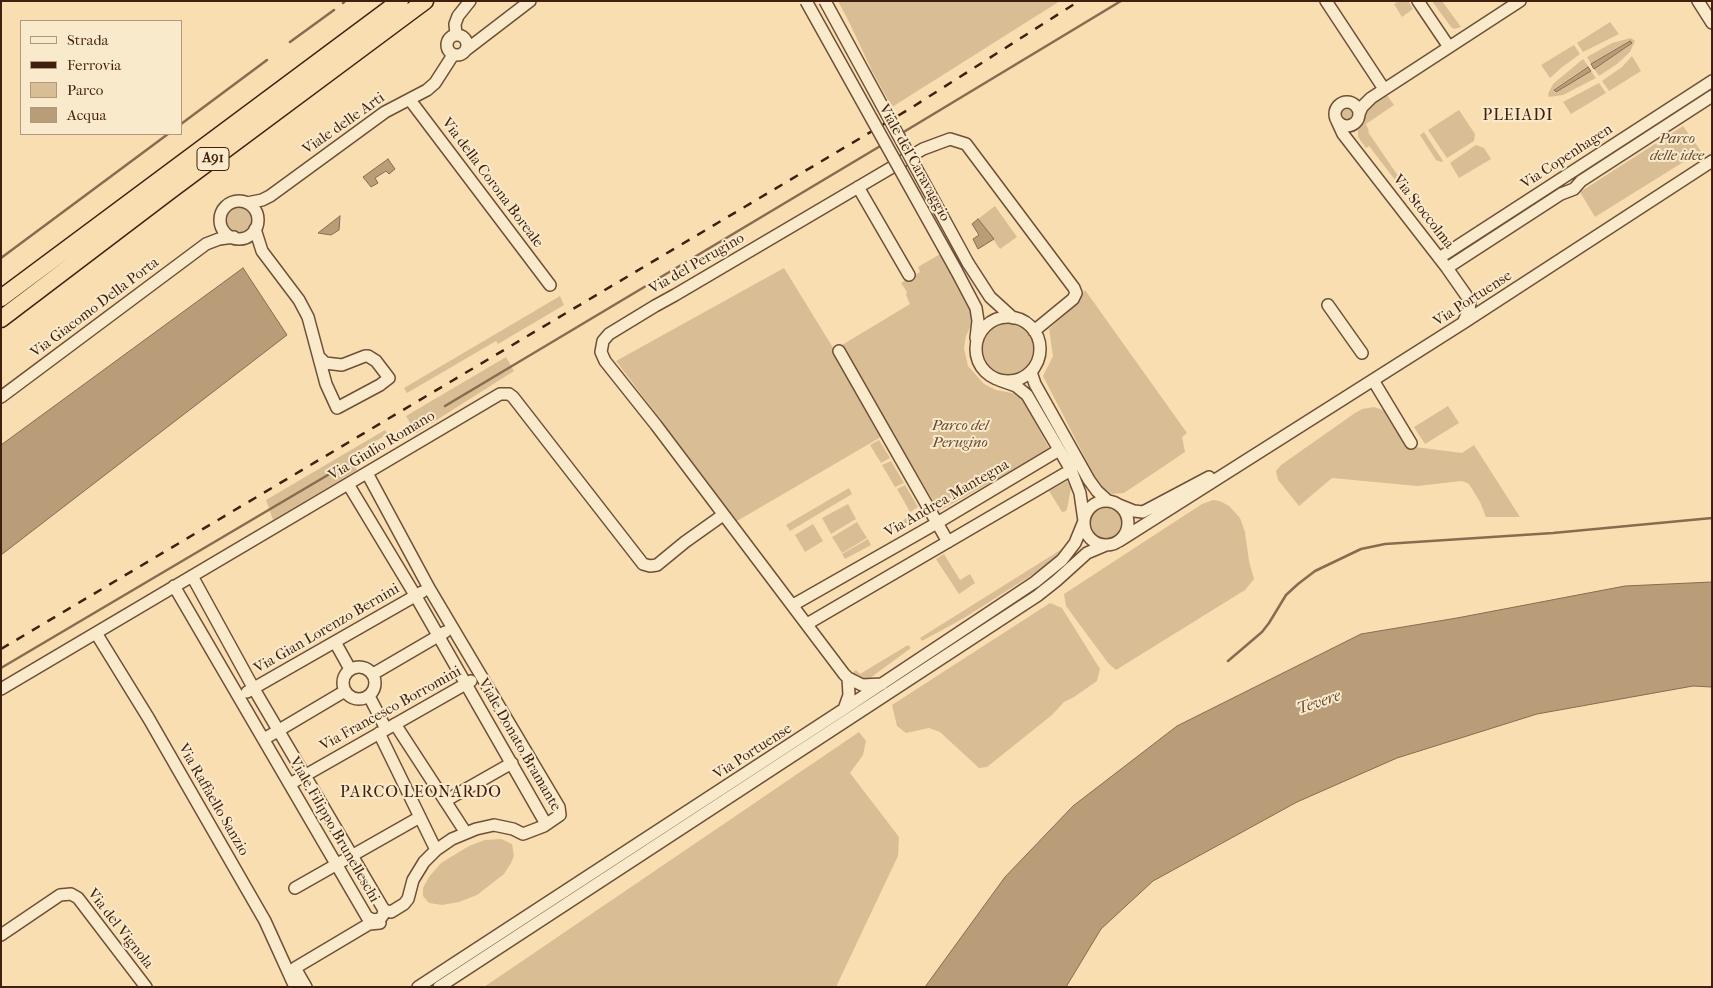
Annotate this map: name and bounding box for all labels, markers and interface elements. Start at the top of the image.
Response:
legend [20,20,182,135]
text: Strada [67,31,109,49]
text: Ferrovia [67,56,121,74]
text: Parco [67,81,103,99]
street label: Viale delle Arti [299,89,389,159]
street label: Viale del Caravaggio [874,101,954,225]
text: Acqua [67,106,107,124]
district label: PLEIADI [1482,106,1554,126]
street label: Via della Corona Boreale [437,115,547,251]
street label: Via Copenhagen [1518,121,1616,193]
park label: Parco delle idee [1650,130,1704,165]
road number: A91 [197,148,229,170]
street label: Via Stoccolma [1388,171,1458,253]
street label: Via del Perugino [646,229,748,299]
street label: Via Giacomo Della Porta [27,254,163,362]
street label: Via Portuense [1430,267,1516,331]
street label: Via Giulio Romano [326,407,438,485]
park label: Parco del Perugino [932,417,988,452]
street label: Via Andrea Mantegna [882,456,1012,542]
street label: Via Gian Lorenzo Bernini [251,580,403,678]
street label: Via Francesco Borromini [317,663,465,755]
street label: Viale Donato Bramante [474,675,564,815]
water label: Tevere [1295,687,1343,719]
street label: Via Portuense [710,720,796,784]
street label: Via Raffaello Sanzio [174,741,252,859]
street label: Viale Filippo Brunelleschi [285,754,383,906]
district label: PARCO LEONARDO [338,783,504,803]
street label: Via del Vignola [83,885,157,973]

